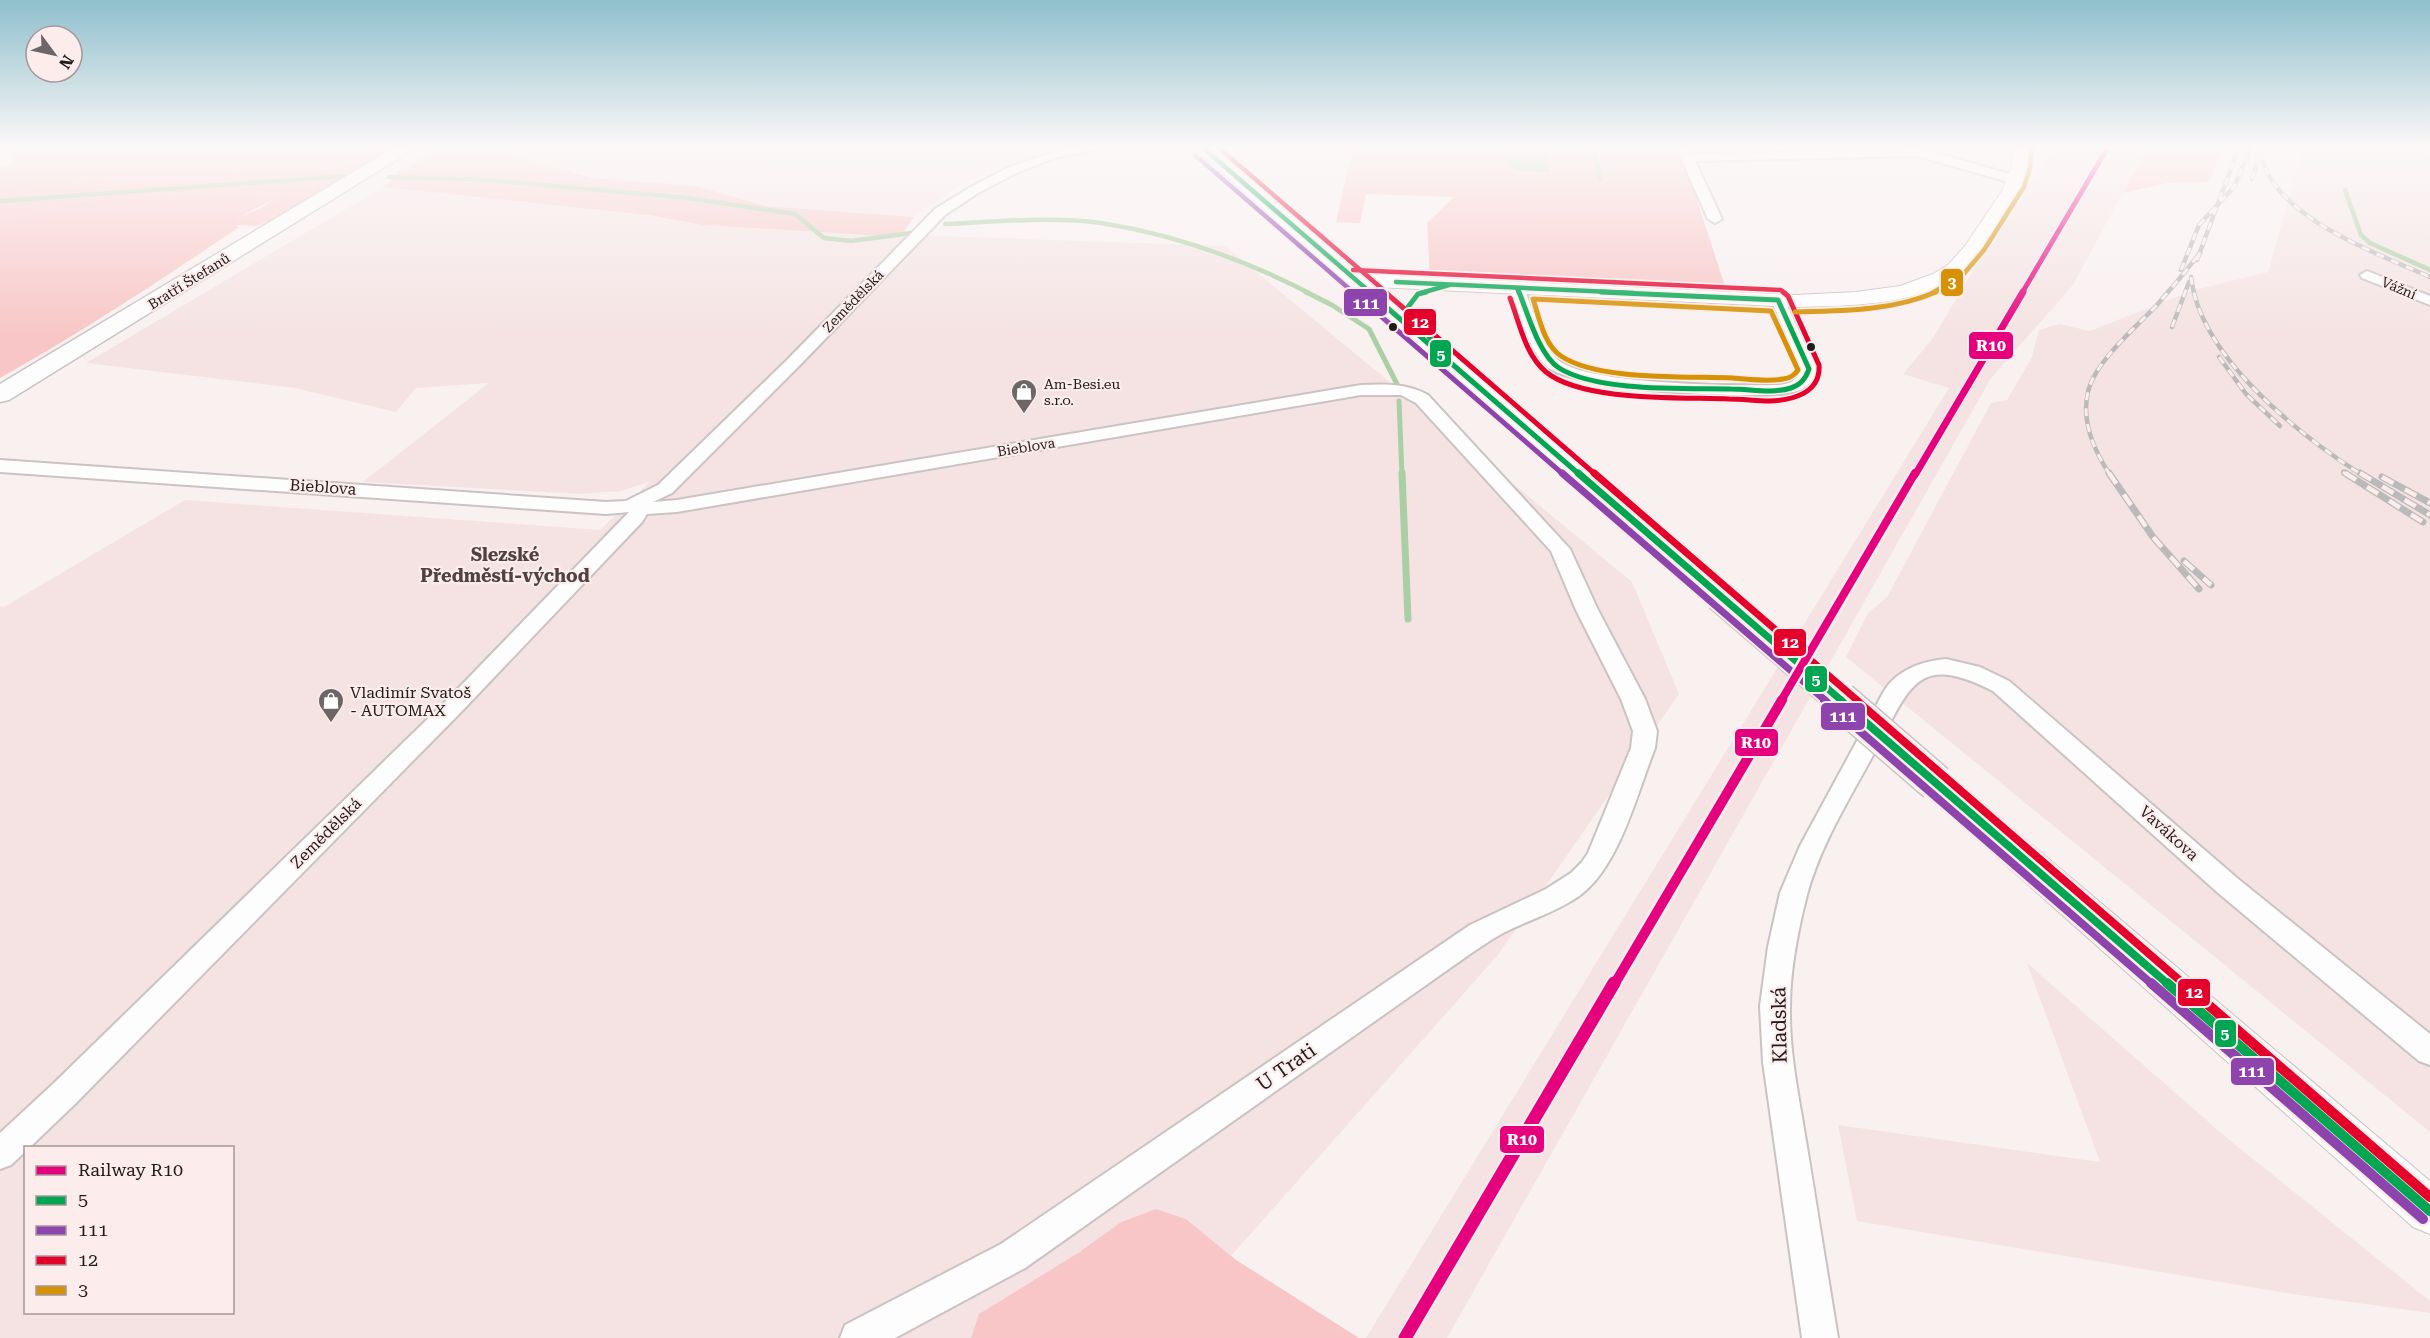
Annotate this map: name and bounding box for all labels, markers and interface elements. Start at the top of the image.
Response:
north arrow [24,24,84,84]
text: N [55,52,77,72]
street label: Bratří Štefanů [145,249,233,312]
street label: Zemědělská [819,266,887,336]
line badge: 3 [1940,268,1964,297]
text: 3 [1948,273,1957,292]
street label: Vážní [2379,273,2419,303]
line badge: 111 [1343,288,1388,317]
text: 111 [1353,294,1379,313]
line badge: 12 [1403,308,1437,336]
text: 12 [1411,313,1429,332]
unlabelled marker [1387,321,1399,333]
line badge: R10 [1968,331,2014,360]
text: R10 [1976,336,2006,355]
line badge: 5 [1429,339,1452,368]
unlabelled marker [1805,341,1817,353]
text: 5 [1437,345,1446,364]
place label: Am-Besi.eu s.r.o. [1044,376,1121,408]
shop icon: Am-Besi.eu s.r.o. [1009,377,1039,415]
street label: Bieblova [996,434,1057,459]
street label: Bieblova [289,475,357,499]
district label: Slezské Předměstí-východ [420,544,590,586]
line badge: 12 [1773,628,1807,657]
text: 12 [1781,633,1799,652]
line badge: 5 [1804,665,1828,693]
text: 5 [1812,670,1821,689]
place label: Vladimír Svatoš - AUTOMAX [350,683,471,720]
shop icon: Vladimír Svatoš - AUTOMAX [316,686,346,724]
line badge: 111 [1820,702,1866,731]
text: 111 [1830,707,1856,726]
line badge: R10 [1734,728,1779,757]
text: R10 [1741,733,1771,752]
street label: Zemědělská [287,794,365,872]
street label: Vavákova [2136,802,2203,865]
line badge: 12 [2177,978,2211,1007]
text: 12 [2185,983,2203,1002]
street label: Kladská [1766,986,1792,1063]
line badge: 5 [2214,1019,2237,1048]
text: 5 [2221,1024,2230,1043]
street label: U Trati [1252,1038,1320,1096]
line badge: 111 [2230,1057,2275,1086]
text: 111 [2239,1062,2265,1081]
line badge: R10 [1499,1125,1545,1154]
text: R10 [1507,1130,1537,1149]
legend [24,1146,234,1314]
text: Railway R10 [78,1159,183,1180]
text: 5 [78,1189,88,1210]
text: 111 [78,1219,108,1240]
text: 12 [78,1249,98,1270]
text: 3 [78,1279,88,1300]

